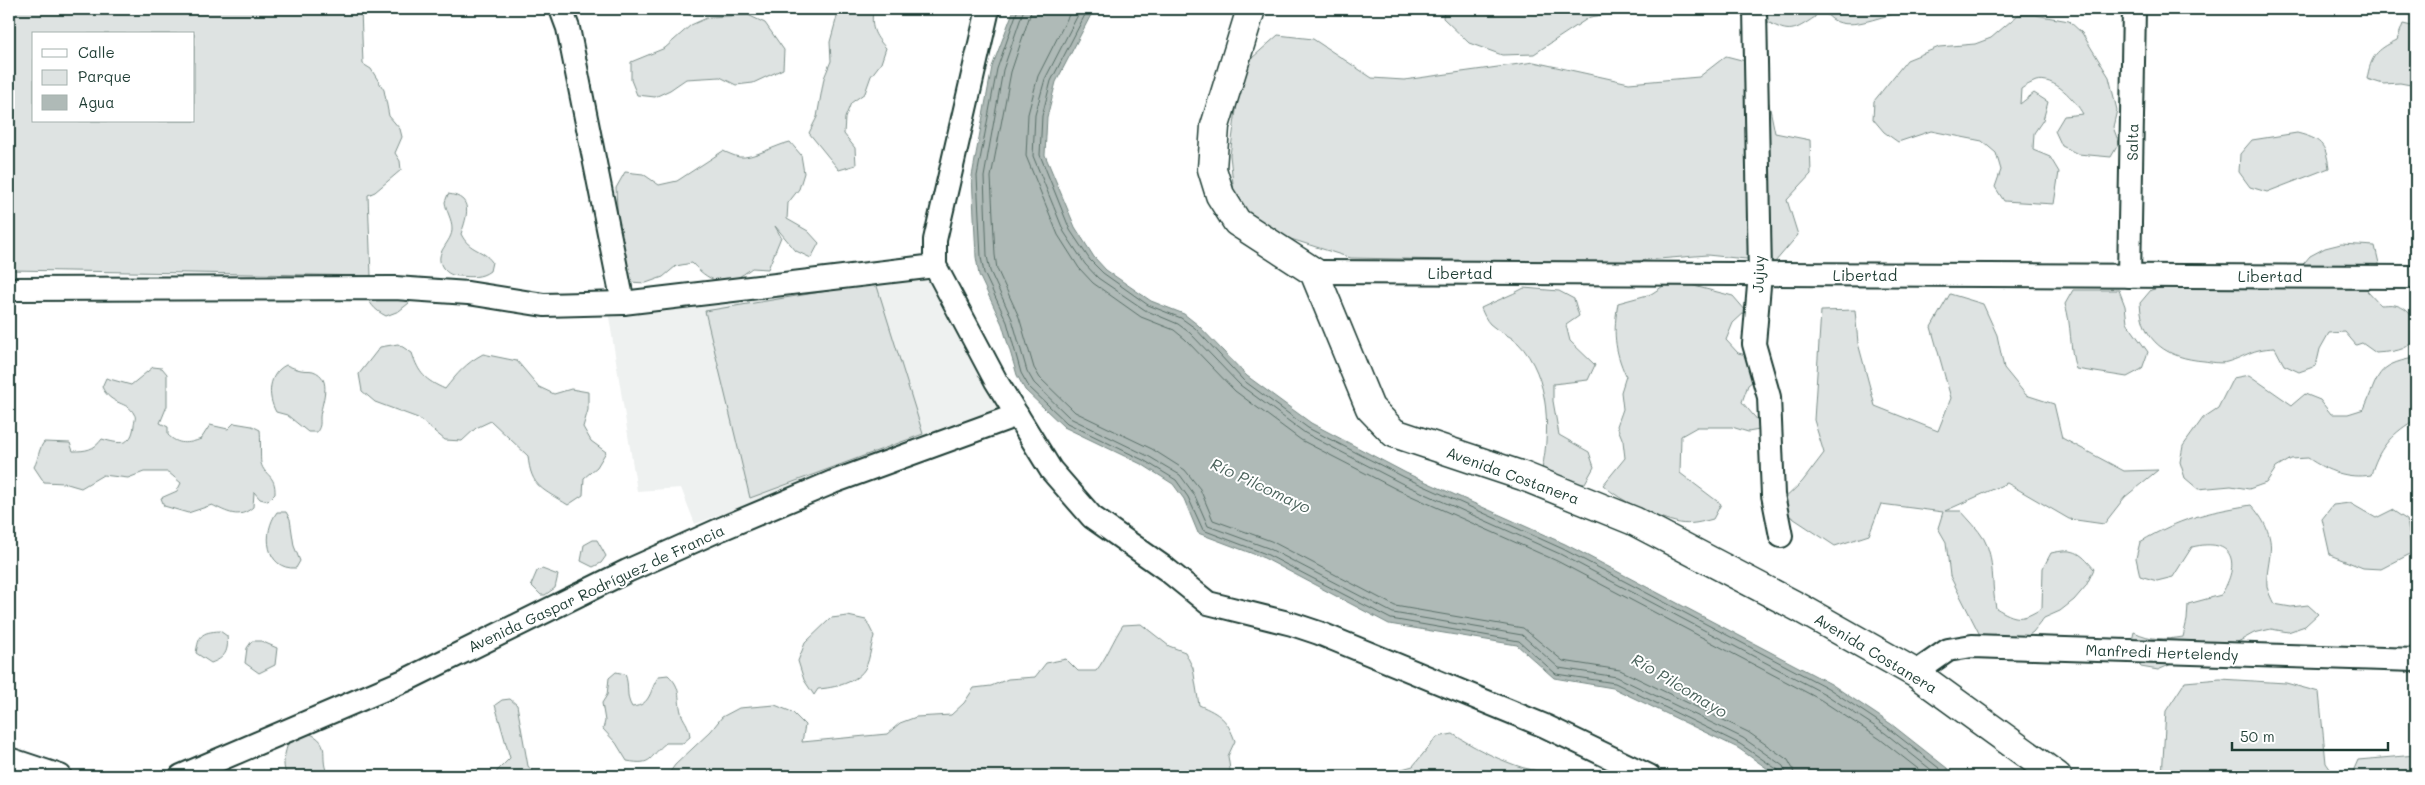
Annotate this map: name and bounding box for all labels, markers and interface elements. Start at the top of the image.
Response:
legend [32,32,195,122]
text: Calle [78,42,115,62]
text: Parque [78,66,131,86]
text: Agua [78,92,115,112]
street label: Salta [2122,123,2142,161]
street label: Jujuy [1747,255,1769,293]
street label: Libertad [1428,263,1492,283]
street label: Libertad [1833,265,1897,285]
street label: Libertad [2238,266,2302,286]
street label: Avenida Costanera [1444,442,1582,508]
water label: Río Pilcomayo [1208,453,1315,518]
street label: Avenida Gaspar Rodríguez de Francia [465,520,727,656]
street label: Avenida Costanera [1811,608,1941,698]
street label: Manfredi Hertelendy [2085,639,2239,665]
water label: Río Pilcomayo [1628,648,1732,722]
scale bar [2232,720,2389,752]
text: 50 m [2240,726,2275,746]

